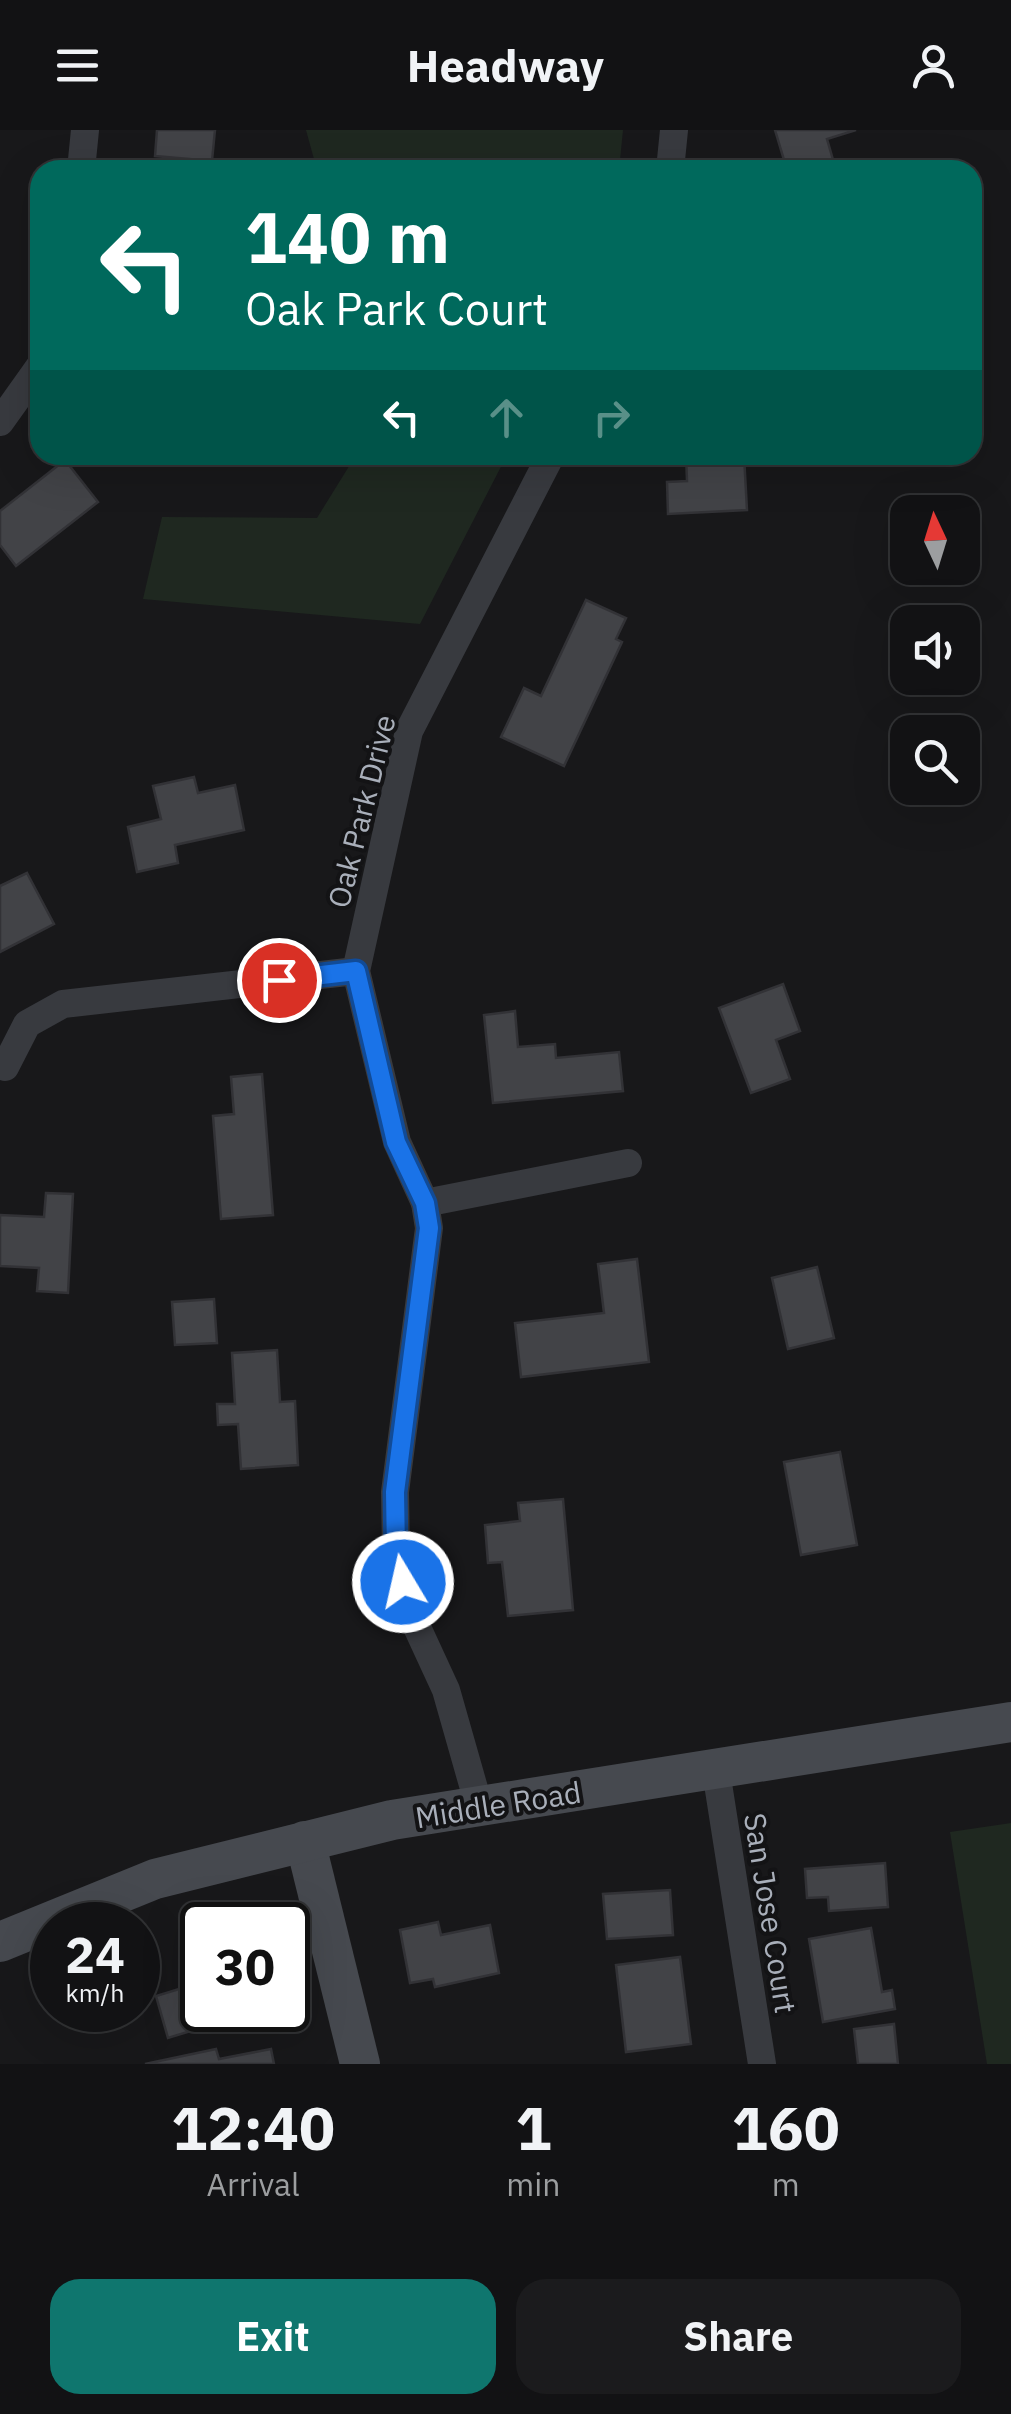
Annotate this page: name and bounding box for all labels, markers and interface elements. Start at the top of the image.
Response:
text: Headway [407,36,604,94]
icon: menu [50,38,105,93]
icon: person [906,38,961,93]
text: 140 m [245,191,450,282]
icon: left [80,200,210,330]
text: Oak Park Court [245,279,548,337]
icon: left [374,390,429,445]
icon: ahead [479,390,534,445]
icon: right [584,390,639,445]
north arrow [890,495,980,585]
map controls [890,495,980,805]
button: sound [890,605,980,695]
street label: Oak Park Drive [318,710,404,912]
button: search [890,715,980,805]
pin [237,938,322,1023]
icon: arrive [252,953,307,1008]
position arrow [351,1530,455,1634]
street label: Middle Road [412,1772,584,1836]
street label: San Jose Court [736,1810,806,2016]
speed limit sign: 30 [180,1902,310,2032]
text: 24 [65,1922,125,1987]
text: km/h [66,1976,124,2009]
text: 12:40 [171,2088,335,2167]
text: 1 [515,2088,551,2167]
text: 160 [732,2088,840,2167]
text: Arrival [207,2163,300,2205]
text: min [506,2163,560,2205]
text: m [772,2163,800,2205]
button: Exit [50,2279,496,2394]
button: Share [516,2279,961,2394]

